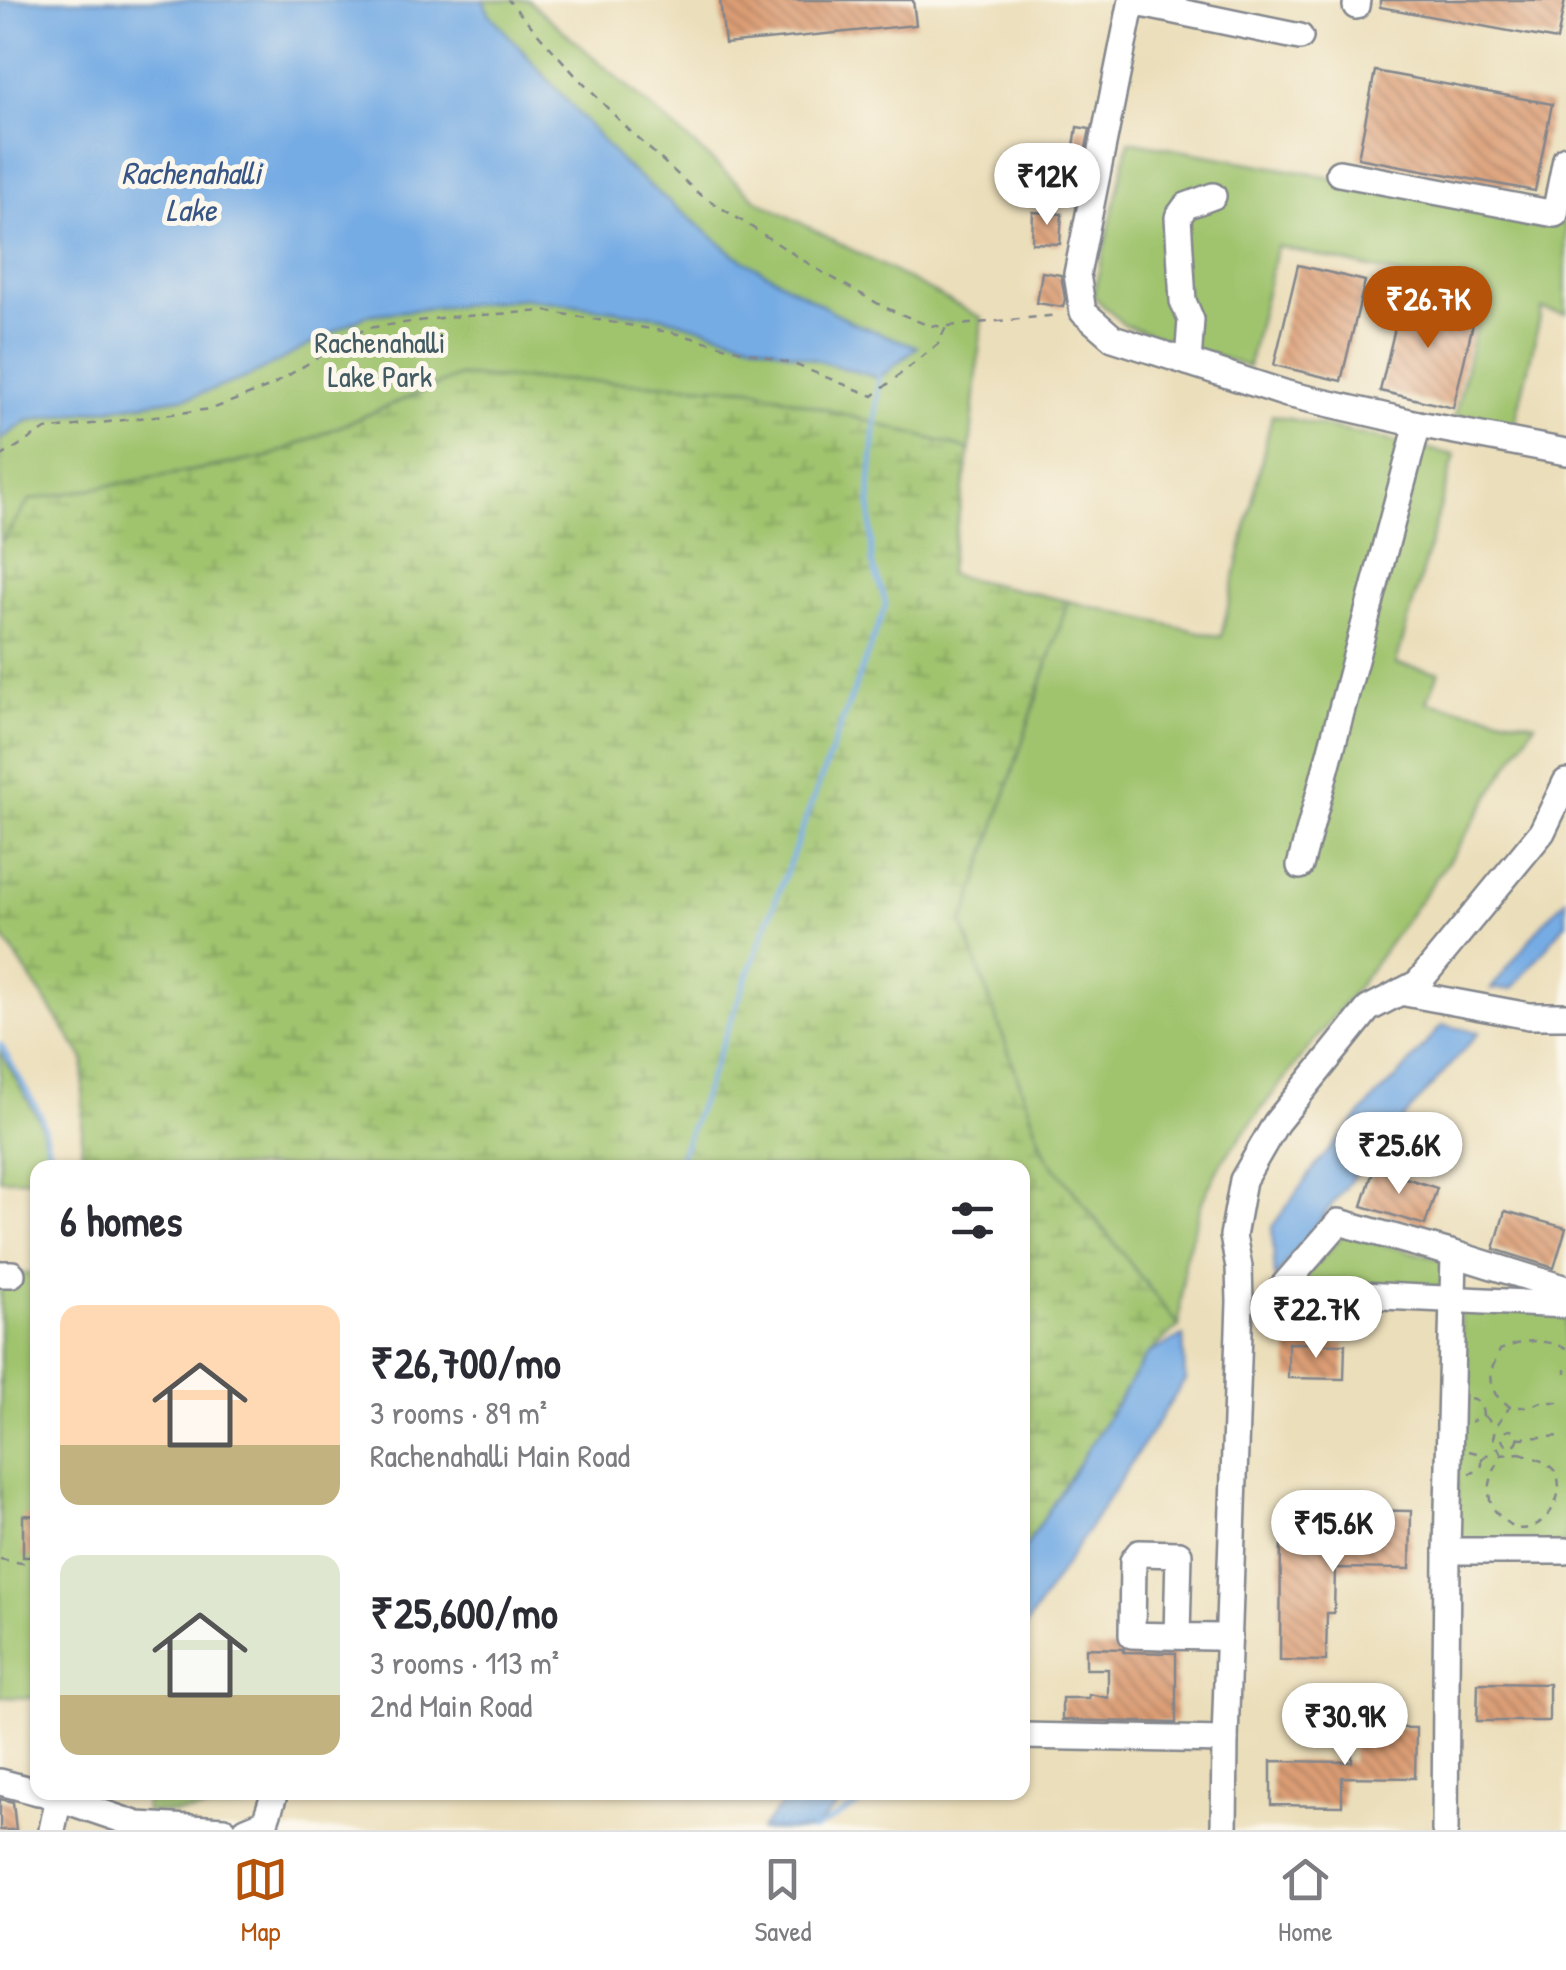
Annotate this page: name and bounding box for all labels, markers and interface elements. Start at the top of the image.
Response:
pin: ₹12K [988,143,1106,228]
water label: Rachenahalli Lake [121,151,264,231]
text: ₹12K [1016,154,1078,197]
pin: ₹26.7K [1347,266,1509,351]
text: ₹26.7K [1385,277,1471,320]
park label: Rachenahalli Lake Park [315,322,445,396]
pin: ₹25.6K [1318,1112,1480,1197]
text: ₹25.6K [1357,1123,1441,1166]
text: 6 homes [60,1192,182,1249]
icon: filters [945,1193,1000,1248]
pin: ₹22.7K [1235,1276,1397,1361]
text: ₹22.7K [1272,1287,1360,1330]
text: ₹26,700/mo [370,1334,561,1391]
icon: home [140,1345,260,1465]
text: 3 rooms · 89 m² [370,1391,547,1434]
text: Rachenahalli Main Road [370,1434,630,1477]
pin: ₹15.6K [1252,1490,1414,1575]
text: ₹15.6K [1293,1501,1373,1544]
text: ₹25,600/mo [370,1584,558,1641]
icon: home [140,1595,260,1715]
text: 3 rooms · 113 m² [370,1641,559,1684]
pin: ₹30.9K [1264,1683,1426,1768]
text: 2nd Main Road [370,1684,532,1727]
text: ₹30.9K [1304,1694,1386,1737]
tab: Map [233,1852,288,1950]
tab: Saved [754,1852,812,1950]
tab: Home [1278,1852,1333,1950]

